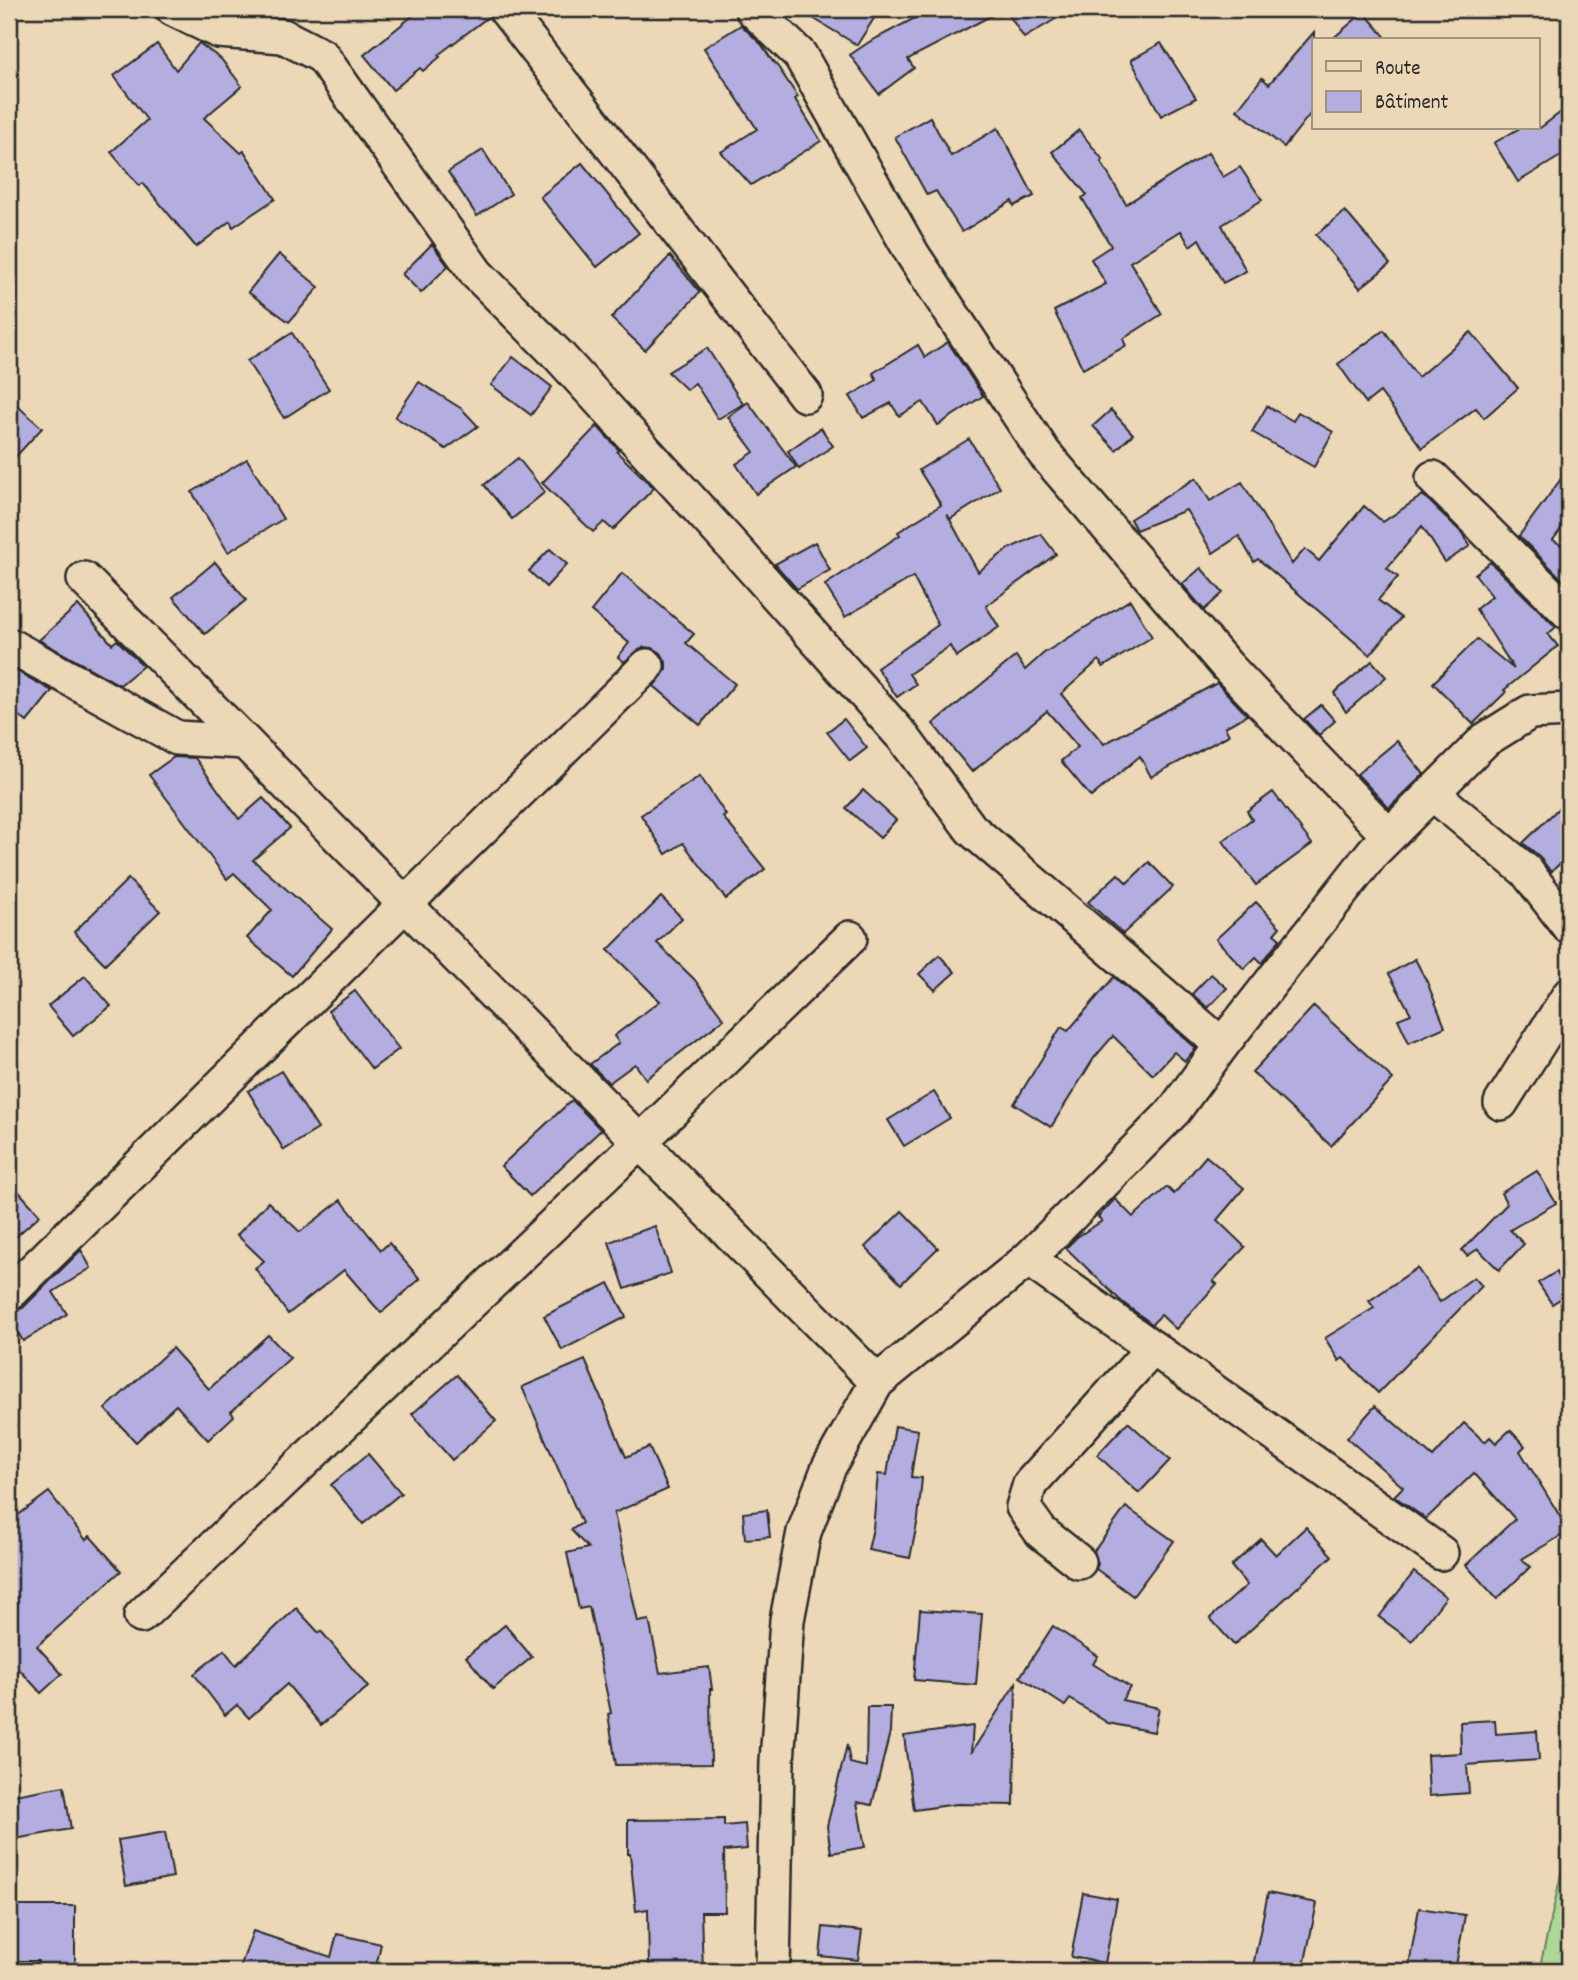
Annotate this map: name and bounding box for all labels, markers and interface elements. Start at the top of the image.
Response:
legend [1312,38,1540,130]
text: Route [1375,55,1421,85]
text: Bâtiment [1375,89,1448,119]

